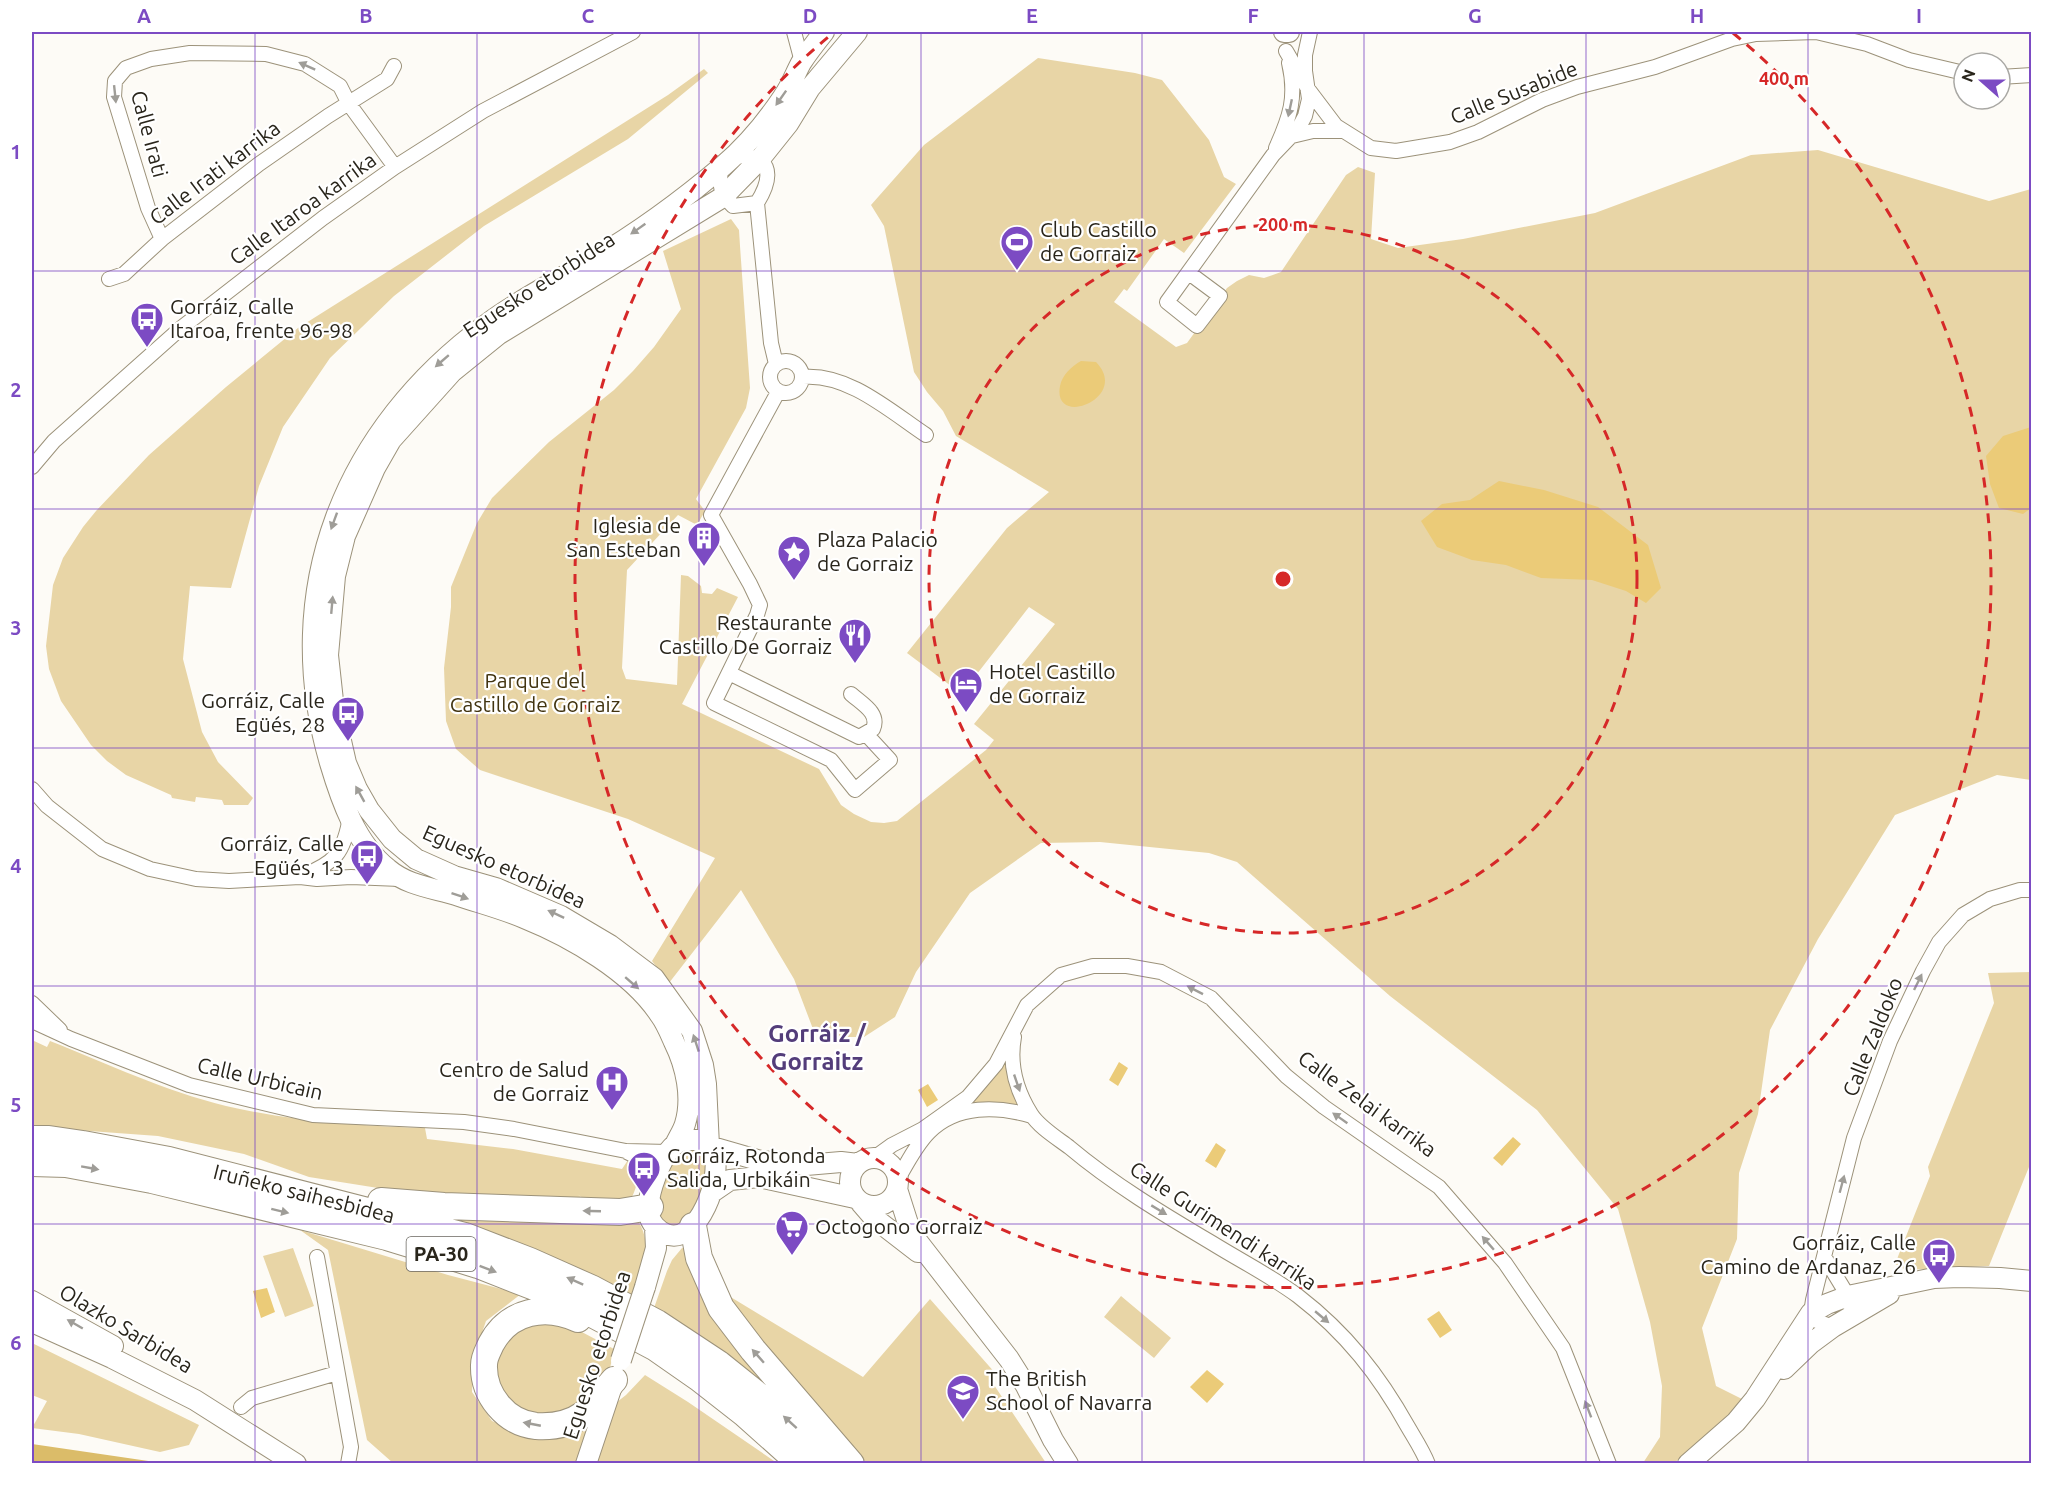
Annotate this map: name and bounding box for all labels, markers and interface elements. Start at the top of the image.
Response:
text: A [137,4,151,27]
text: B [359,4,373,27]
text: C [582,4,595,27]
text: D [803,4,817,27]
text: E [1026,4,1038,27]
text: F [1247,4,1259,27]
text: G [1468,4,1482,27]
text: H [1690,4,1704,27]
text: I [1916,4,1922,27]
north arrow [1952,51,2012,111]
street label: Calle Susabide [1446,56,1581,129]
one-way arrow [297,61,315,71]
text: N [1957,67,1979,84]
text: 400 m [1759,68,1809,88]
one-way arrow [110,85,120,104]
street label: Calle Irati [127,88,173,180]
one-way arrow [775,90,787,106]
one-way arrow [1285,99,1295,118]
street label: Calle Irati karrika [144,115,284,229]
text: 1 [10,140,22,163]
street label: Calle Itaroa karrika [225,147,380,269]
text: 200 m [1258,214,1308,234]
place label: Club Castillo de Gorraiz [1040,217,1157,265]
one-way arrow [630,223,646,234]
sports icon: Club Castillo de Gorraiz [999,224,1035,271]
street label: Eguesko etorbidea [458,226,619,342]
place label: Gorráiz, Calle Itaroa, frente 96-98 [170,294,353,342]
bus stop icon: Gorráiz, Calle Itaroa, frente 96-98 [129,301,165,348]
one-way arrow [435,354,450,367]
text: 2 [10,378,22,401]
one-way arrow [329,512,339,530]
place label: Iglesia de San Esteban [567,513,681,561]
building icon: Iglesia de San Esteban [686,520,722,567]
place label: Plaza Palacio de Gorraiz [817,527,938,575]
place icon: Plaza Palacio de Gorraiz [776,534,812,581]
centre of rings [1273,569,1293,589]
one-way arrow [327,595,337,614]
place label: Restaurante Castillo De Gorraiz [659,610,832,658]
text: 3 [10,616,22,639]
restaurant icon: Restaurante Castillo De Gorraiz [837,617,873,664]
place label: Hotel Castillo de Gorraiz [989,659,1115,707]
hotel icon: Hotel Castillo de Gorraiz [948,666,984,713]
park label: Parque del Castillo de Gorraiz [450,668,620,716]
place label: Gorráiz, Calle Egüés, 28 [201,688,325,736]
bus stop icon: Gorráiz, Calle Egüés, 28 [330,695,366,742]
one-way arrow [355,786,365,803]
street label: Eguesko etorbidea [419,819,590,913]
place label: Gorráiz, Calle Egüés, 13 [220,831,344,879]
bus stop icon: Gorráiz, Calle Egüés, 13 [349,838,385,885]
text: 4 [10,854,22,877]
one-way arrow [451,892,469,902]
one-way arrow [548,910,565,919]
street label: Calle Zaldoko [1837,974,1907,1100]
one-way arrow [1913,974,1922,991]
one-way arrow [624,977,640,990]
one-way arrow [1186,985,1204,995]
district label: Gorráiz / Gorraitz [768,1020,867,1075]
one-way arrow [690,1034,700,1052]
street label: Calle Zelai karrika [1294,1045,1441,1161]
street label: Calle Urbicain [195,1052,325,1104]
place label: Centro de Salud de Gorraiz [439,1057,589,1105]
hospital icon: Centro de Salud de Gorraiz [594,1064,630,1111]
one-way arrow [1013,1074,1023,1092]
text: 5 [10,1093,22,1116]
one-way arrow [1333,1112,1349,1124]
place label: Gorráiz, Rotonda Salida, Urbikáin [667,1143,826,1191]
bus stop icon: Gorráiz, Rotonda Salida, Urbikáin [626,1150,662,1197]
street label: Calle Gurimendi karrika [1126,1156,1321,1295]
street label: Iruñeko saihesbidea [211,1159,397,1227]
one-way arrow [80,1164,99,1173]
one-way arrow [1838,1175,1847,1193]
one-way arrow [1151,1205,1167,1216]
one-way arrow [271,1206,289,1216]
one-way arrow [582,1206,601,1215]
supermarket icon: Octogono Gorraiz [774,1209,810,1256]
place label: Octogono Gorraiz [815,1214,983,1238]
place label: Gorráiz, Calle Camino de Ardanaz, 26 [1700,1230,1916,1278]
one-way arrow [1482,1236,1495,1251]
road number: PA-30 [406,1237,476,1271]
bus stop icon: Gorráiz, Calle Camino de Ardanaz, 26 [1921,1237,1957,1284]
one-way arrow [479,1264,497,1274]
street label: Eguesko etorbidea [557,1267,635,1442]
one-way arrow [567,1277,584,1286]
street label: Olazko Sarbidea [55,1279,198,1377]
one-way arrow [1314,1310,1330,1323]
one-way arrow [66,1319,83,1329]
text: 6 [10,1331,22,1354]
one-way arrow [752,1349,765,1364]
place label: The British School of Navarra [986,1366,1152,1414]
school or university icon: The British School of Navarra [945,1373,981,1420]
one-way arrow [1582,1400,1592,1418]
one-way arrow [783,1415,798,1429]
one-way arrow [523,1419,542,1428]

